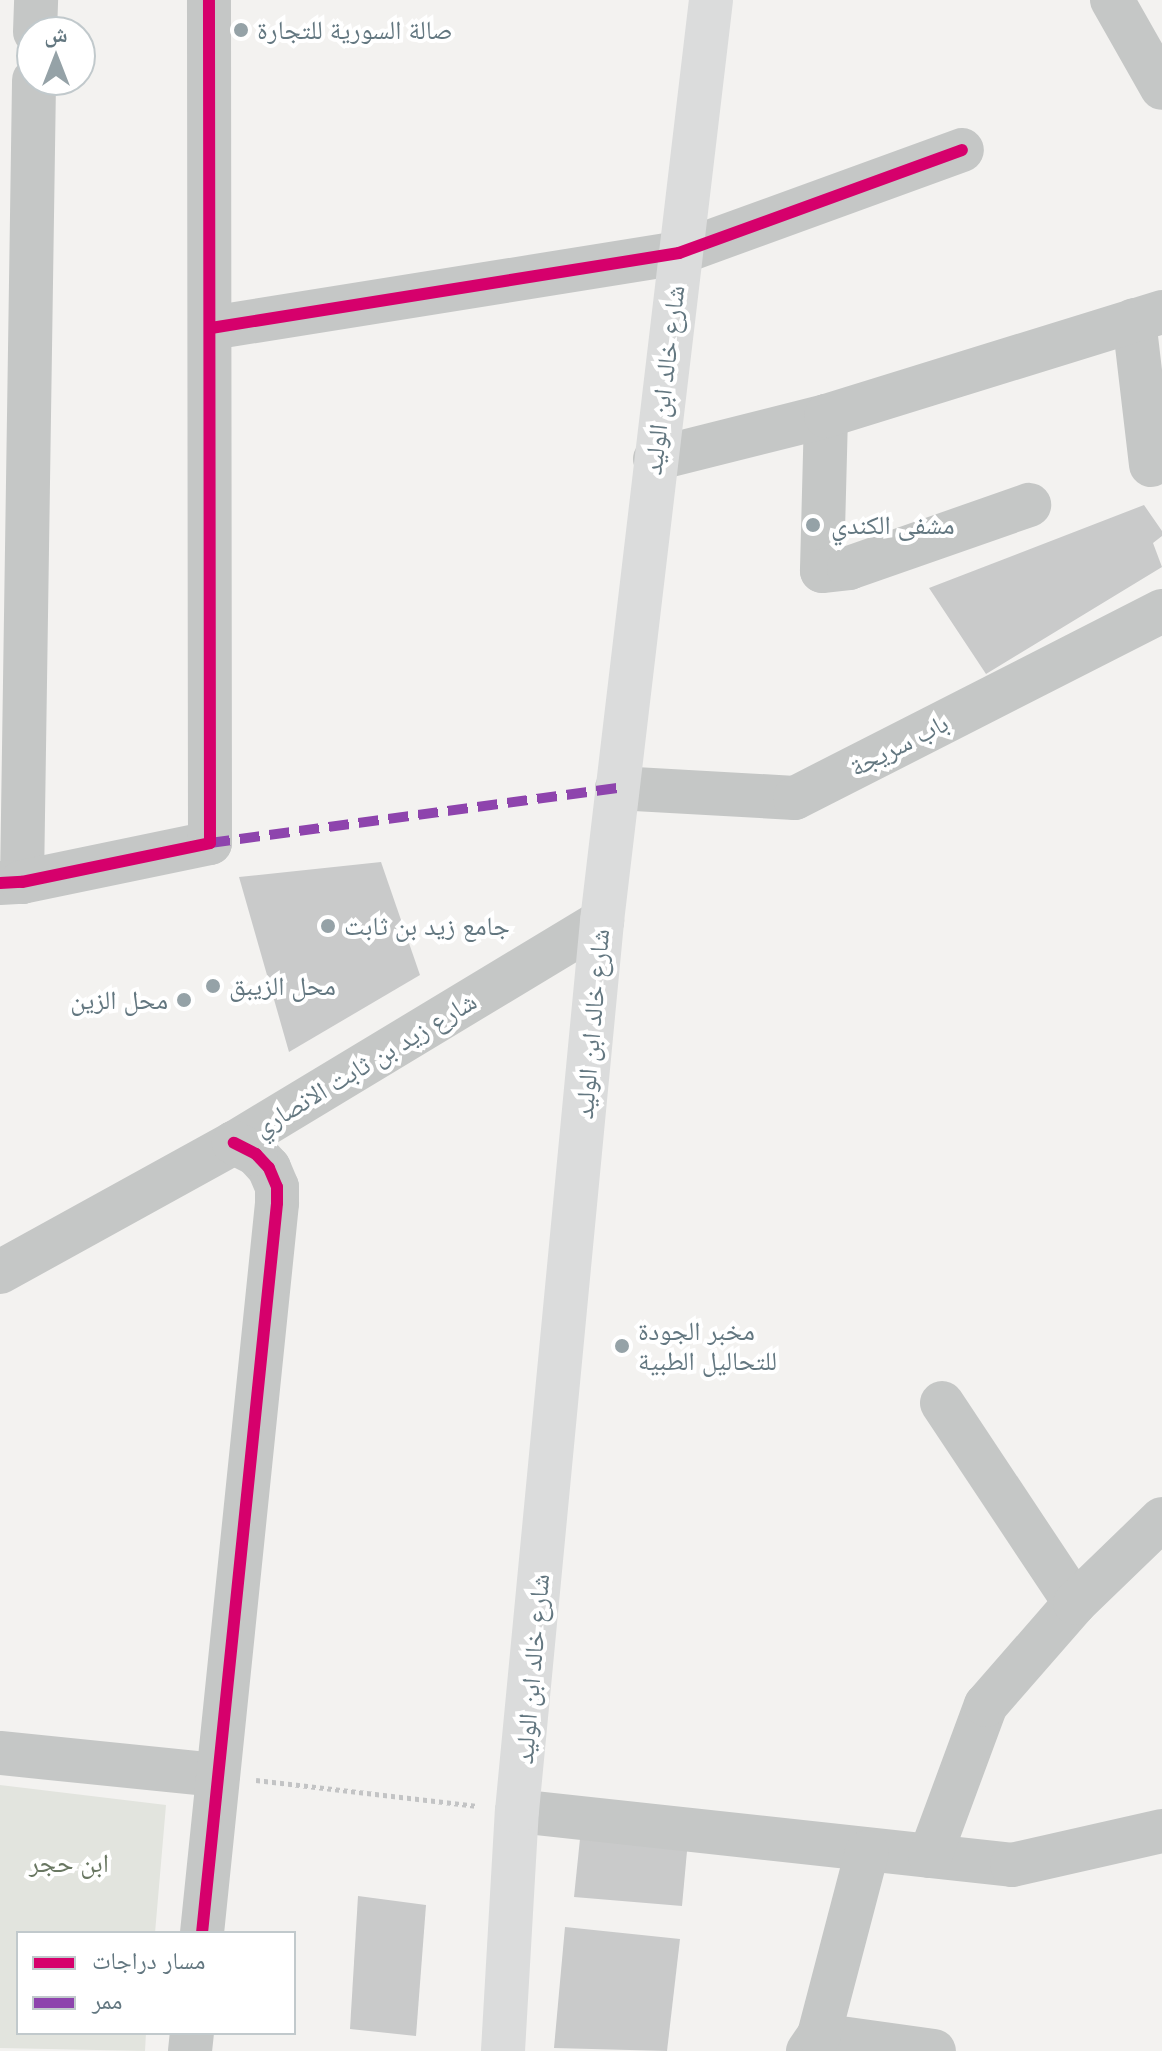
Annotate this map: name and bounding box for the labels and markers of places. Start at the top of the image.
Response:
place label: صالة السورية للتجارة [257,14,453,46]
marker: صالة السورية للتجارة [232,21,250,39]
place label: مشفى الكندي [831,509,955,541]
marker: مشفى الكندي [802,514,824,536]
place label: جامع زيد بن ثابت [344,910,510,942]
marker: جامع زيد بن ثابت [319,917,337,935]
place label: محل الزيبق [229,970,336,1002]
marker: محل الزيبق [204,977,222,995]
place label: محل الزين [70,984,168,1016]
marker: محل الزين [175,991,193,1009]
place label: مخبر الجودة للتحاليل الطبية [638,1315,777,1376]
marker: مخبر الجودة للتحاليل الطبية [613,1337,631,1355]

